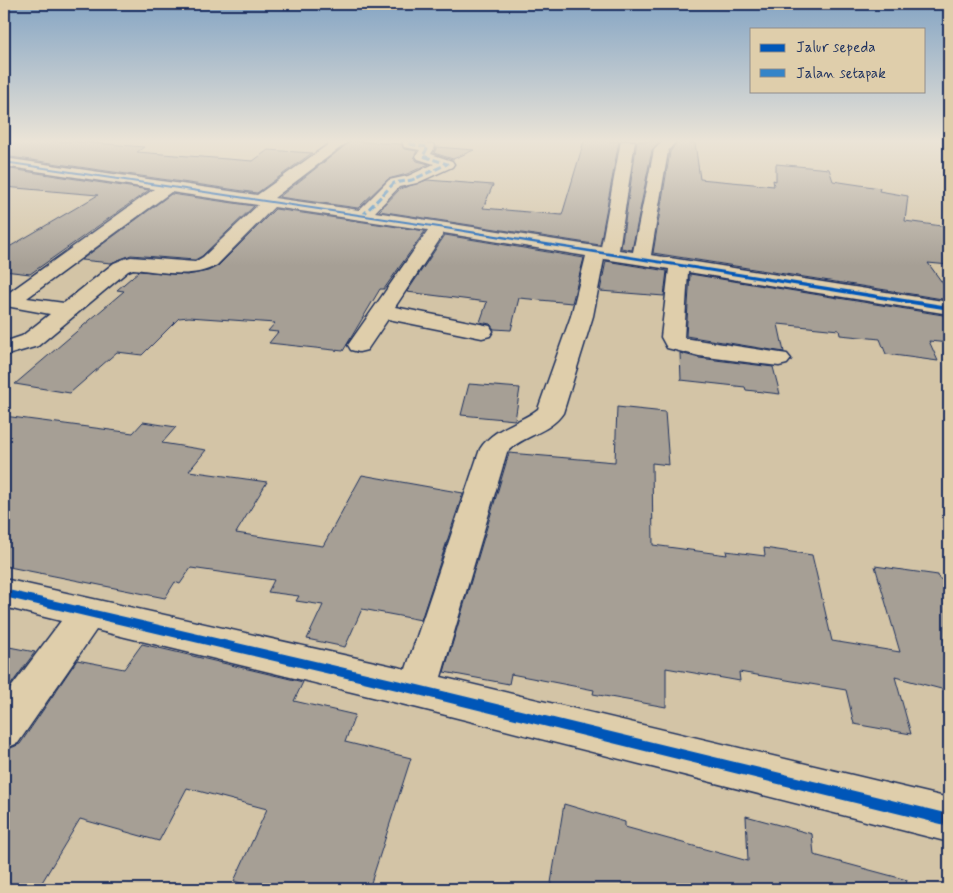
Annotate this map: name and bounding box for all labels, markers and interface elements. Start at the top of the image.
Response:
legend [750,28,926,92]
text: Jalur sepeda [796,38,876,58]
text: Jalan setapak [796,64,886,84]

